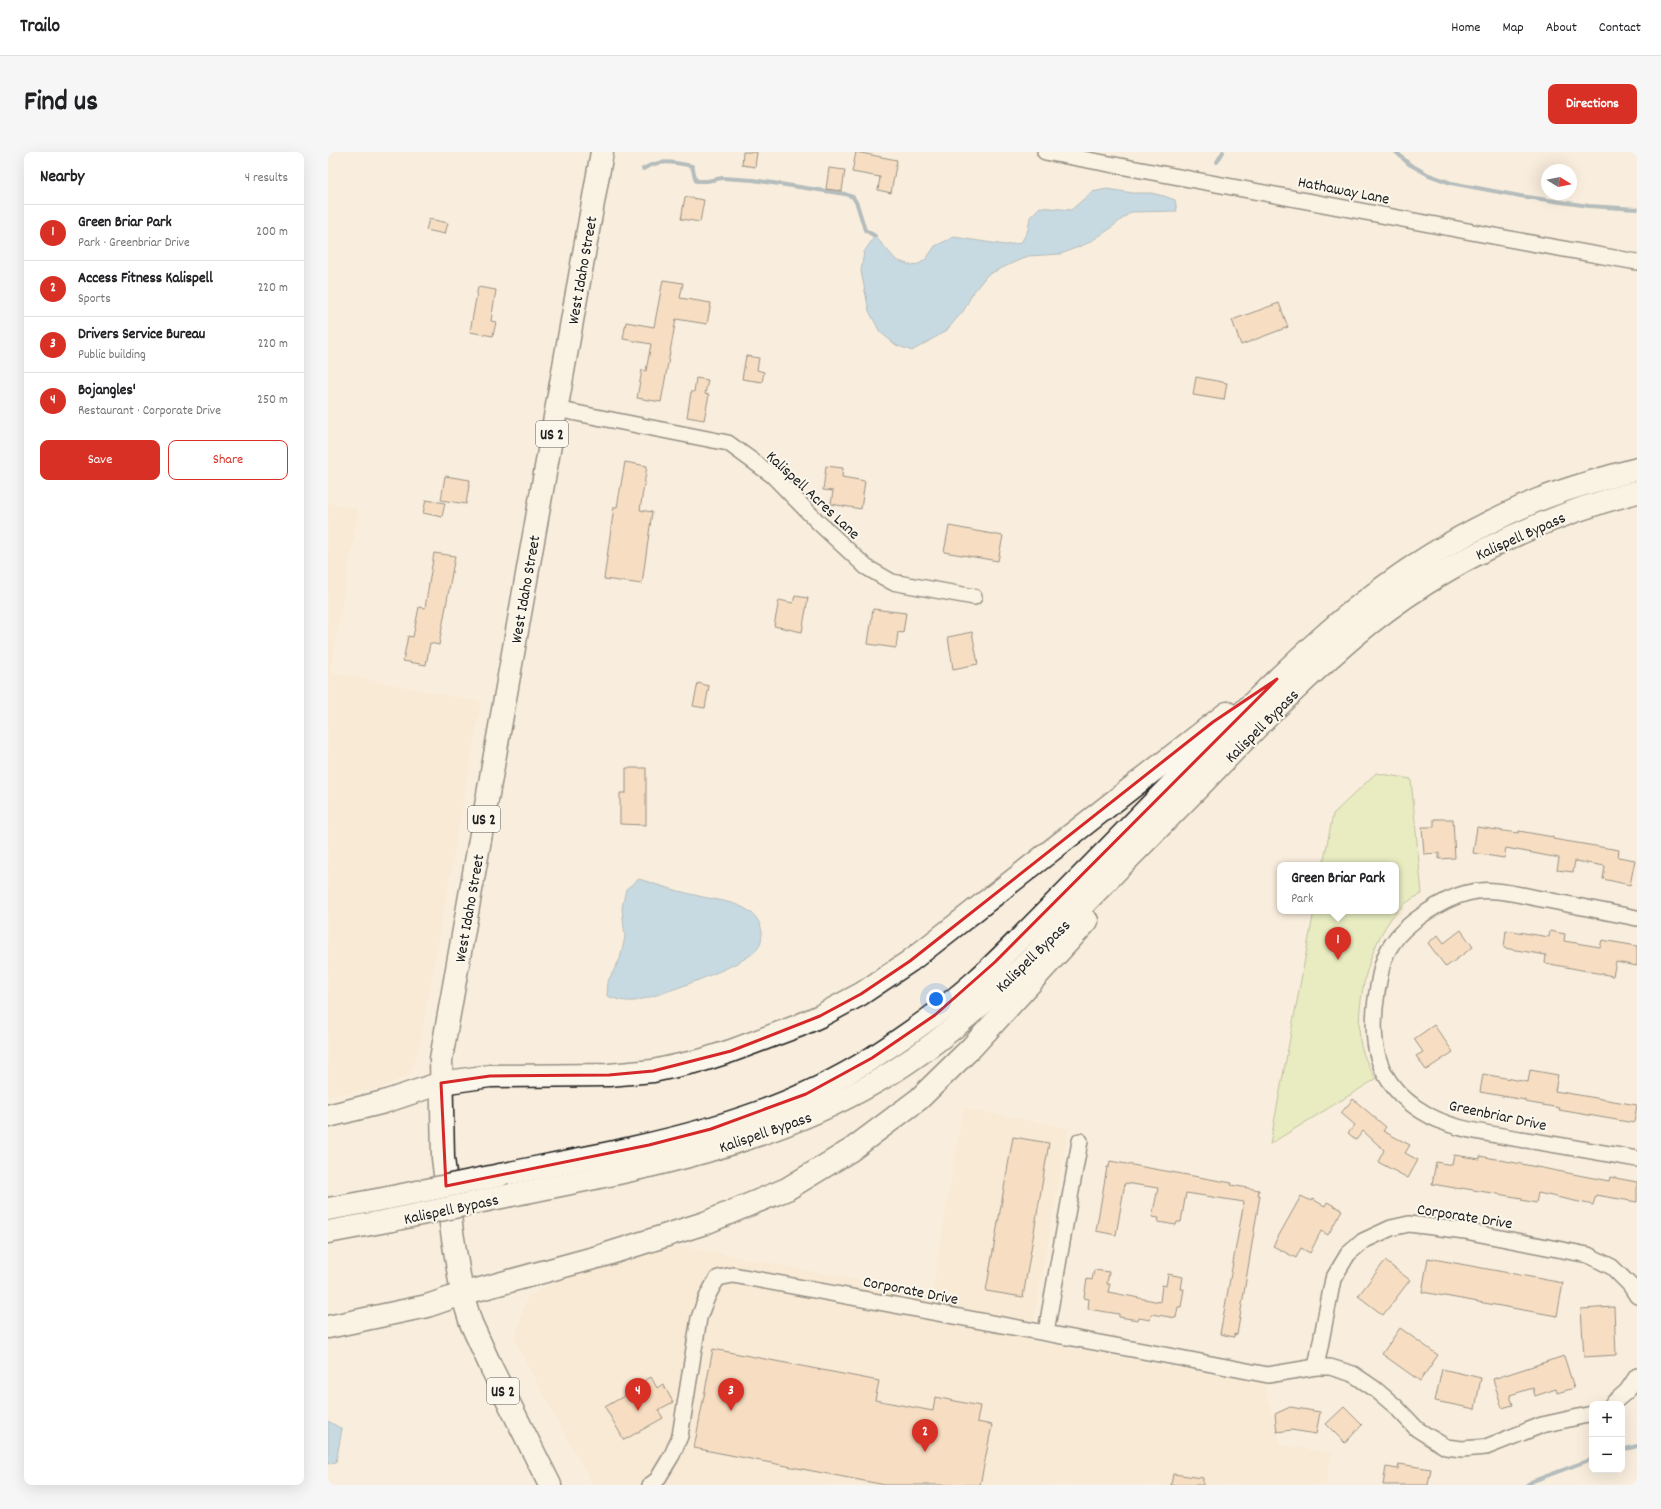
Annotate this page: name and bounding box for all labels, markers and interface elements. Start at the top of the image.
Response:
text: Trailo [20,14,60,41]
text: Home [1451,18,1480,38]
text: Map [1502,18,1524,38]
text: About [1546,18,1577,38]
text: Contact [1599,18,1641,38]
text: Find us [24,84,98,124]
button: Directions [1548,84,1637,124]
north arrow [1541,164,1577,200]
text: Nearby [40,166,84,190]
text: 4 results [245,169,288,188]
street label: Hathaway Lane [1296,171,1391,212]
text: Green Briar Park [78,212,172,234]
street label: West Idaho Street [563,214,604,326]
text: 1 [52,223,54,242]
text: 200 m [256,223,288,242]
text: Park · Greenbriar Drive [78,234,190,253]
text: Access Fitness Kalispell [78,268,213,290]
text: 2 [50,279,56,298]
text: 220 m [258,279,288,298]
text: Sports [78,290,111,309]
text: Drivers Service Bureau [78,324,205,346]
text: 3 [50,335,56,354]
text: 220 m [258,335,288,354]
text: Public building [78,346,146,365]
text: Bojangles' [78,380,136,402]
text: 4 [50,391,56,410]
text: 250 m [257,391,288,410]
text: Restaurant · Corporate Drive [78,402,221,421]
road number: US 2 [536,421,568,447]
button: Save [40,440,160,480]
button: Share [168,440,288,480]
street label: Kalispell Acres Lane [760,446,864,546]
street label: Kalispell Bypass [1472,507,1570,567]
street label: West Idaho Street [506,533,547,645]
street label: Kalispell Bypass [1221,684,1305,769]
road number: US 2 [468,806,500,832]
street label: West Idaho Street [450,852,491,964]
popup [1277,862,1399,914]
text: Green Briar Park [1291,868,1385,890]
text: Park [1291,890,1313,909]
street label: Kalispell Bypass [991,915,1077,999]
pin: 1 [1325,927,1351,960]
your location [926,989,946,1009]
street label: Greenbriar Drive [1447,1095,1548,1138]
street label: Kalispell Bypass [716,1107,815,1160]
street label: Kalispell Bypass [402,1189,501,1232]
street label: Corporate Drive [1415,1199,1514,1236]
street label: Corporate Drive [861,1271,960,1312]
road number: US 2 [487,1378,519,1404]
pin: 4 [625,1378,651,1411]
pin: 3 [718,1378,744,1411]
map controls [1589,1401,1625,1473]
button: + [1589,1401,1625,1437]
pin: 2 [912,1419,938,1452]
button: − [1589,1437,1625,1473]

